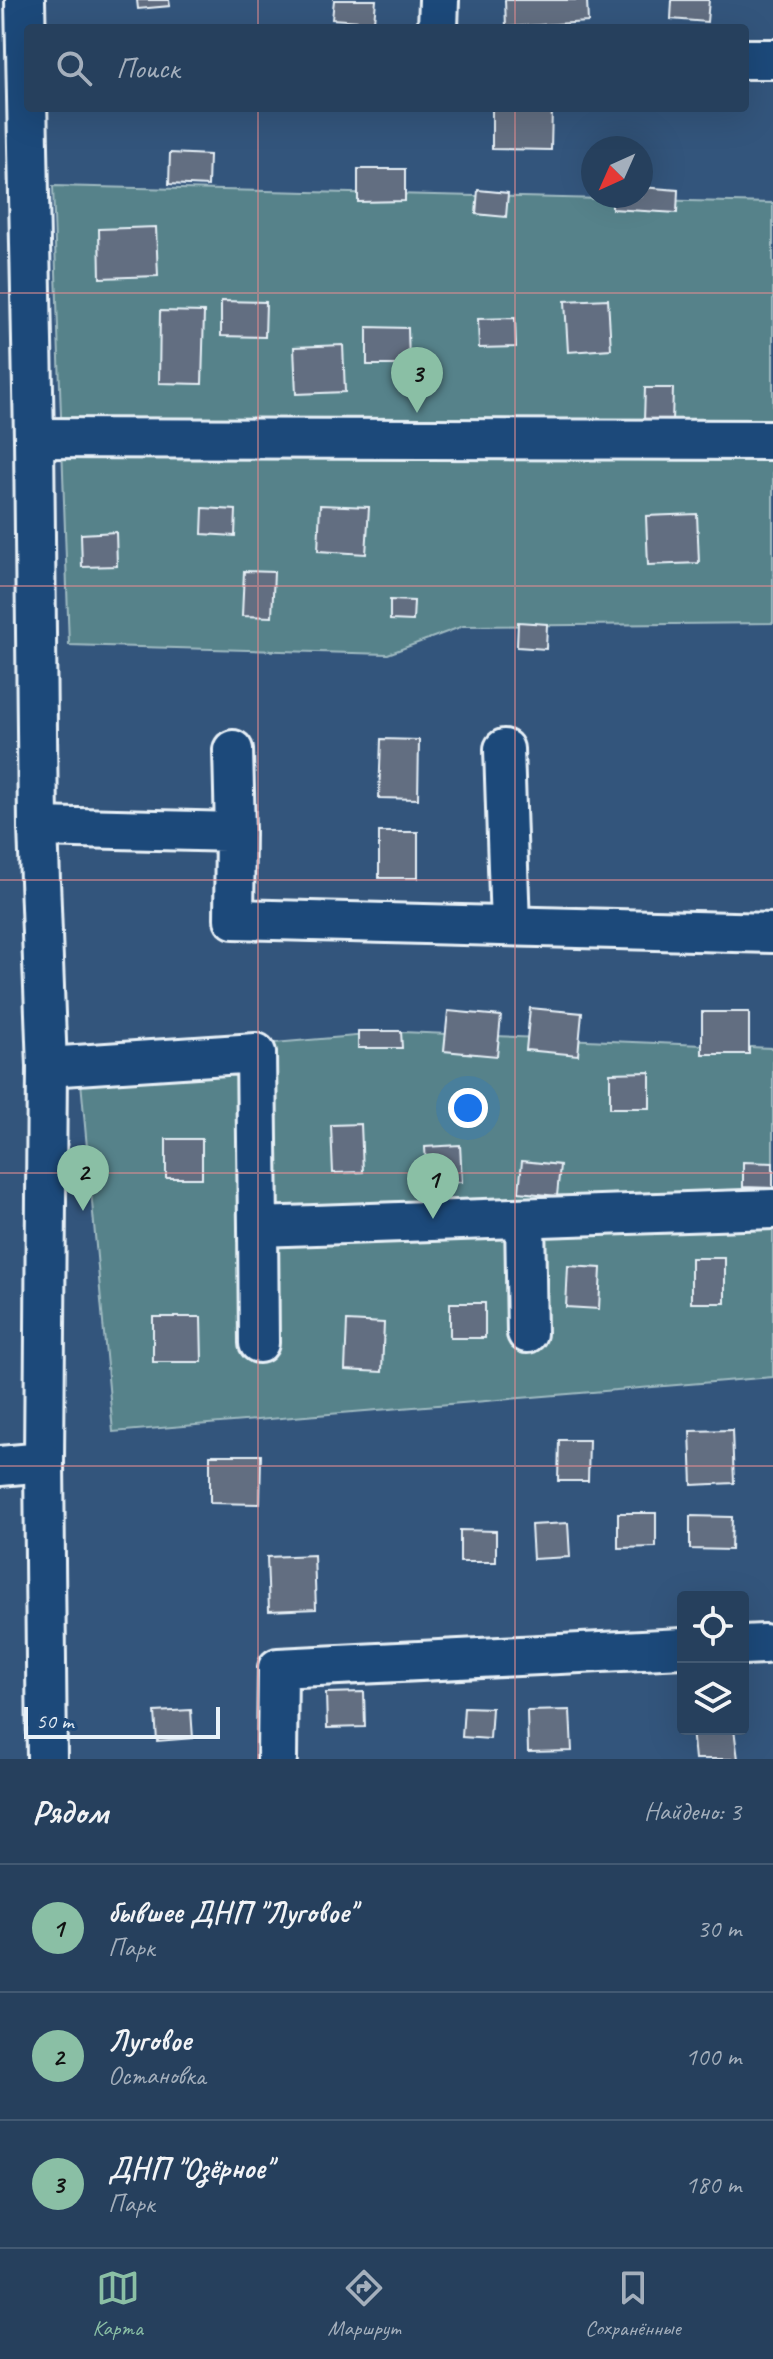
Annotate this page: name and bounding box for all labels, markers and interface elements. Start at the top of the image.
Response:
search box [24,24,749,112]
icon: search [52,46,96,90]
text: Поиск [116,49,179,87]
north arrow [581,136,653,208]
pin: 3 [391,347,443,413]
your location [448,1088,488,1128]
pin: 2 [57,1145,109,1211]
pin: 1 [407,1153,459,1219]
map controls [677,1591,749,1735]
button: locate [677,1591,749,1663]
button: layers [677,1663,749,1735]
scale bar [24,1703,220,1739]
text: 50 m [36,1707,73,1735]
text: Рядом [32,1790,108,1833]
text: Найдено: 3 [644,1795,741,1828]
text: бывшее ДНП "Луговое" [108,1893,356,1931]
text: 1 [52,1912,64,1945]
text: 30 m [697,1912,741,1945]
text: Парк [108,1931,154,1964]
text: Луговое [108,2021,191,2059]
text: 2 [52,2040,64,2073]
text: 100 m [685,2040,741,2073]
text: Остановка [108,2059,205,2092]
text: ДНП "Озёрное" [108,2149,272,2187]
text: 3 [52,2168,64,2201]
text: 180 m [685,2168,741,2201]
text: Парк [108,2187,154,2220]
tab: Карта [92,2266,143,2342]
tab: Маршрут [328,2266,400,2342]
tab: Сохранённые [585,2266,681,2342]

